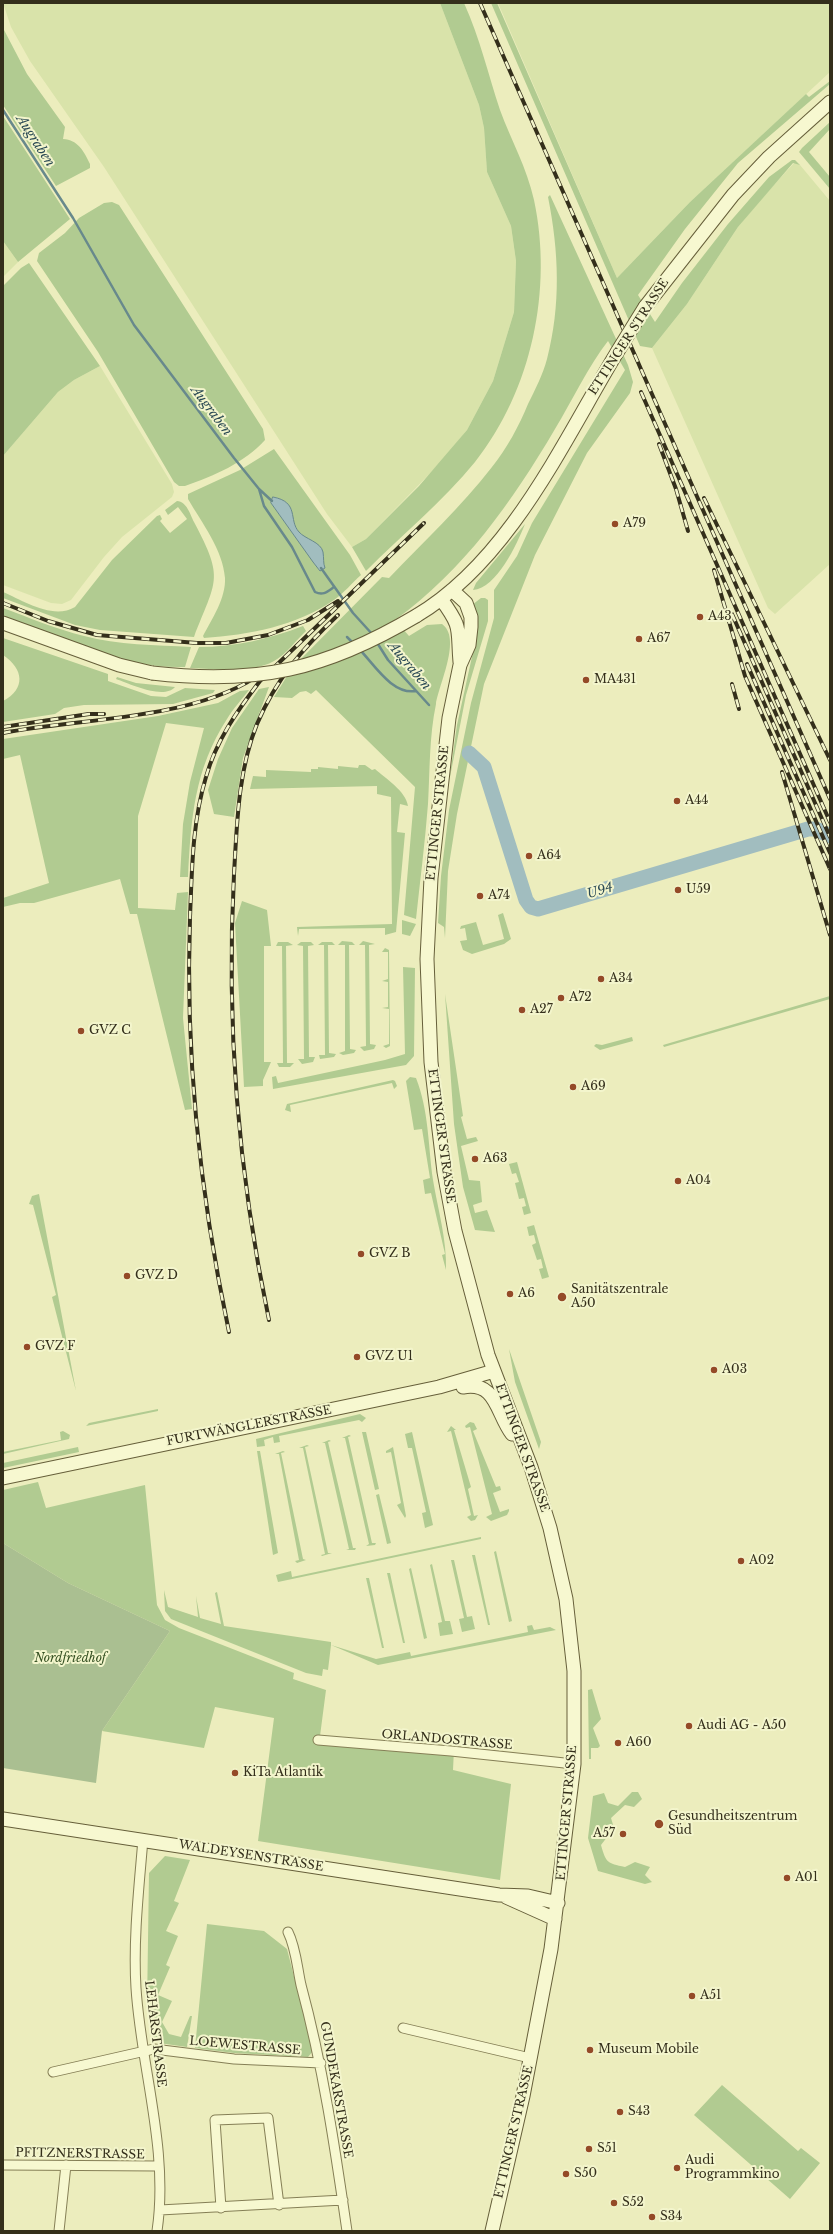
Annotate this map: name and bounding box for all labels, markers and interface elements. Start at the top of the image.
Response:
water label: Augraben [13,112,57,170]
street label: ETTINGER STRASSE [586,276,672,398]
water label: Augraben [187,383,235,439]
place label: A79 [623,517,646,531]
marker: A79 [610,519,620,529]
place label: A43 [708,610,732,624]
marker: A43 [695,612,705,622]
place label: A67 [647,632,670,646]
marker: A67 [634,634,644,644]
water label: Augraben [384,639,434,693]
place label: MA431 [594,673,636,687]
marker: MA431 [581,675,591,685]
street label: ETTINGER STRASSE [424,745,452,881]
place label: A44 [685,794,708,808]
marker: A44 [672,796,682,806]
place label: A64 [537,849,561,863]
marker: A64 [524,851,534,861]
water label: U94 [585,880,615,902]
place label: U59 [686,883,711,897]
marker: U59 [673,885,683,895]
place label: A74 [488,889,510,903]
marker: A74 [475,891,485,901]
place label: A34 [609,972,633,986]
marker: A34 [596,974,606,984]
place label: A72 [569,991,592,1005]
marker: A72 [556,993,566,1003]
place label: A27 [530,1003,553,1017]
marker: A27 [517,1005,527,1015]
place label: GVZ C [89,1024,131,1038]
marker: GVZ C [76,1026,86,1036]
street label: ETTINGER STRASSE [424,1068,458,1204]
place label: A69 [581,1080,606,1094]
marker: A69 [568,1082,578,1092]
place label: A63 [483,1152,507,1166]
marker: A63 [470,1154,480,1164]
place label: A04 [686,1174,711,1188]
marker: A04 [673,1176,683,1186]
place label: GVZ B [369,1247,411,1261]
marker: GVZ B [356,1249,366,1259]
place label: GVZ D [135,1269,178,1283]
marker: GVZ D [122,1271,132,1281]
place label: Sanitätszentrale A50 [571,1283,668,1311]
place label: A6 [518,1287,535,1301]
marker: A6 [505,1289,515,1299]
marker: Sanitätszentrale A50 [556,1291,568,1303]
place label: GVZ F [35,1340,75,1354]
marker: GVZ F [22,1342,32,1352]
place label: GVZ U1 [365,1350,413,1364]
marker: GVZ U1 [352,1352,362,1362]
place label: A03 [722,1363,747,1377]
marker: A03 [709,1365,719,1375]
street label: ETTINGER STRASSE [492,1382,552,1514]
street label: FURTWÄNGLERSTRASSE [165,1403,333,1449]
place label: A02 [749,1554,774,1568]
marker: A02 [736,1556,746,1566]
park label: Nordfriedhof [34,1652,106,1666]
place label: Audi AG - A50 [697,1719,786,1733]
marker: Audi AG - A50 [684,1721,694,1731]
street label: ORLANDOSTRASSE [381,1727,513,1753]
place label: A60 [626,1736,652,1750]
marker: A60 [613,1738,623,1748]
street label: ETTINGER STRASSE [554,1745,580,1881]
place label: KiTa Atlantik [243,1766,323,1780]
marker: KiTa Atlantik [230,1768,240,1778]
place label: Gesundheitszentrum Süd [668,1810,797,1838]
marker: Gesundheitszentrum Süd [653,1818,665,1830]
place label: A57 [593,1827,615,1841]
marker: A57 [618,1829,628,1839]
street label: WALDEYSENSTRASSE [178,1837,324,1875]
place label: A01 [795,1871,818,1885]
marker: A01 [782,1873,792,1883]
street label: LEHARSTRASSE [141,1980,169,2088]
place label: A51 [700,1989,721,2003]
marker: A51 [687,1991,697,2001]
street label: GUNDEKARSTRASSE [317,2020,355,2160]
street label: LOEWESTRASSE [189,2034,301,2058]
place label: Museum Mobile [598,2043,699,2057]
marker: Museum Mobile [585,2045,595,2055]
street label: ETTINGER STRASSE [492,2064,536,2200]
place label: S43 [628,2105,650,2119]
marker: S43 [615,2107,625,2117]
place label: S51 [597,2142,617,2156]
marker: S51 [584,2144,594,2154]
street label: PFITZNERSTRASSE [15,2146,145,2162]
place label: Audi Programmkino [685,2154,780,2182]
marker: Audi Programmkino [672,2163,682,2173]
place label: S50 [574,2167,597,2181]
marker: S50 [561,2169,571,2179]
place label: S52 [622,2196,644,2210]
marker: S52 [609,2198,619,2208]
place label: S34 [660,2210,682,2224]
marker: S34 [647,2212,657,2222]

